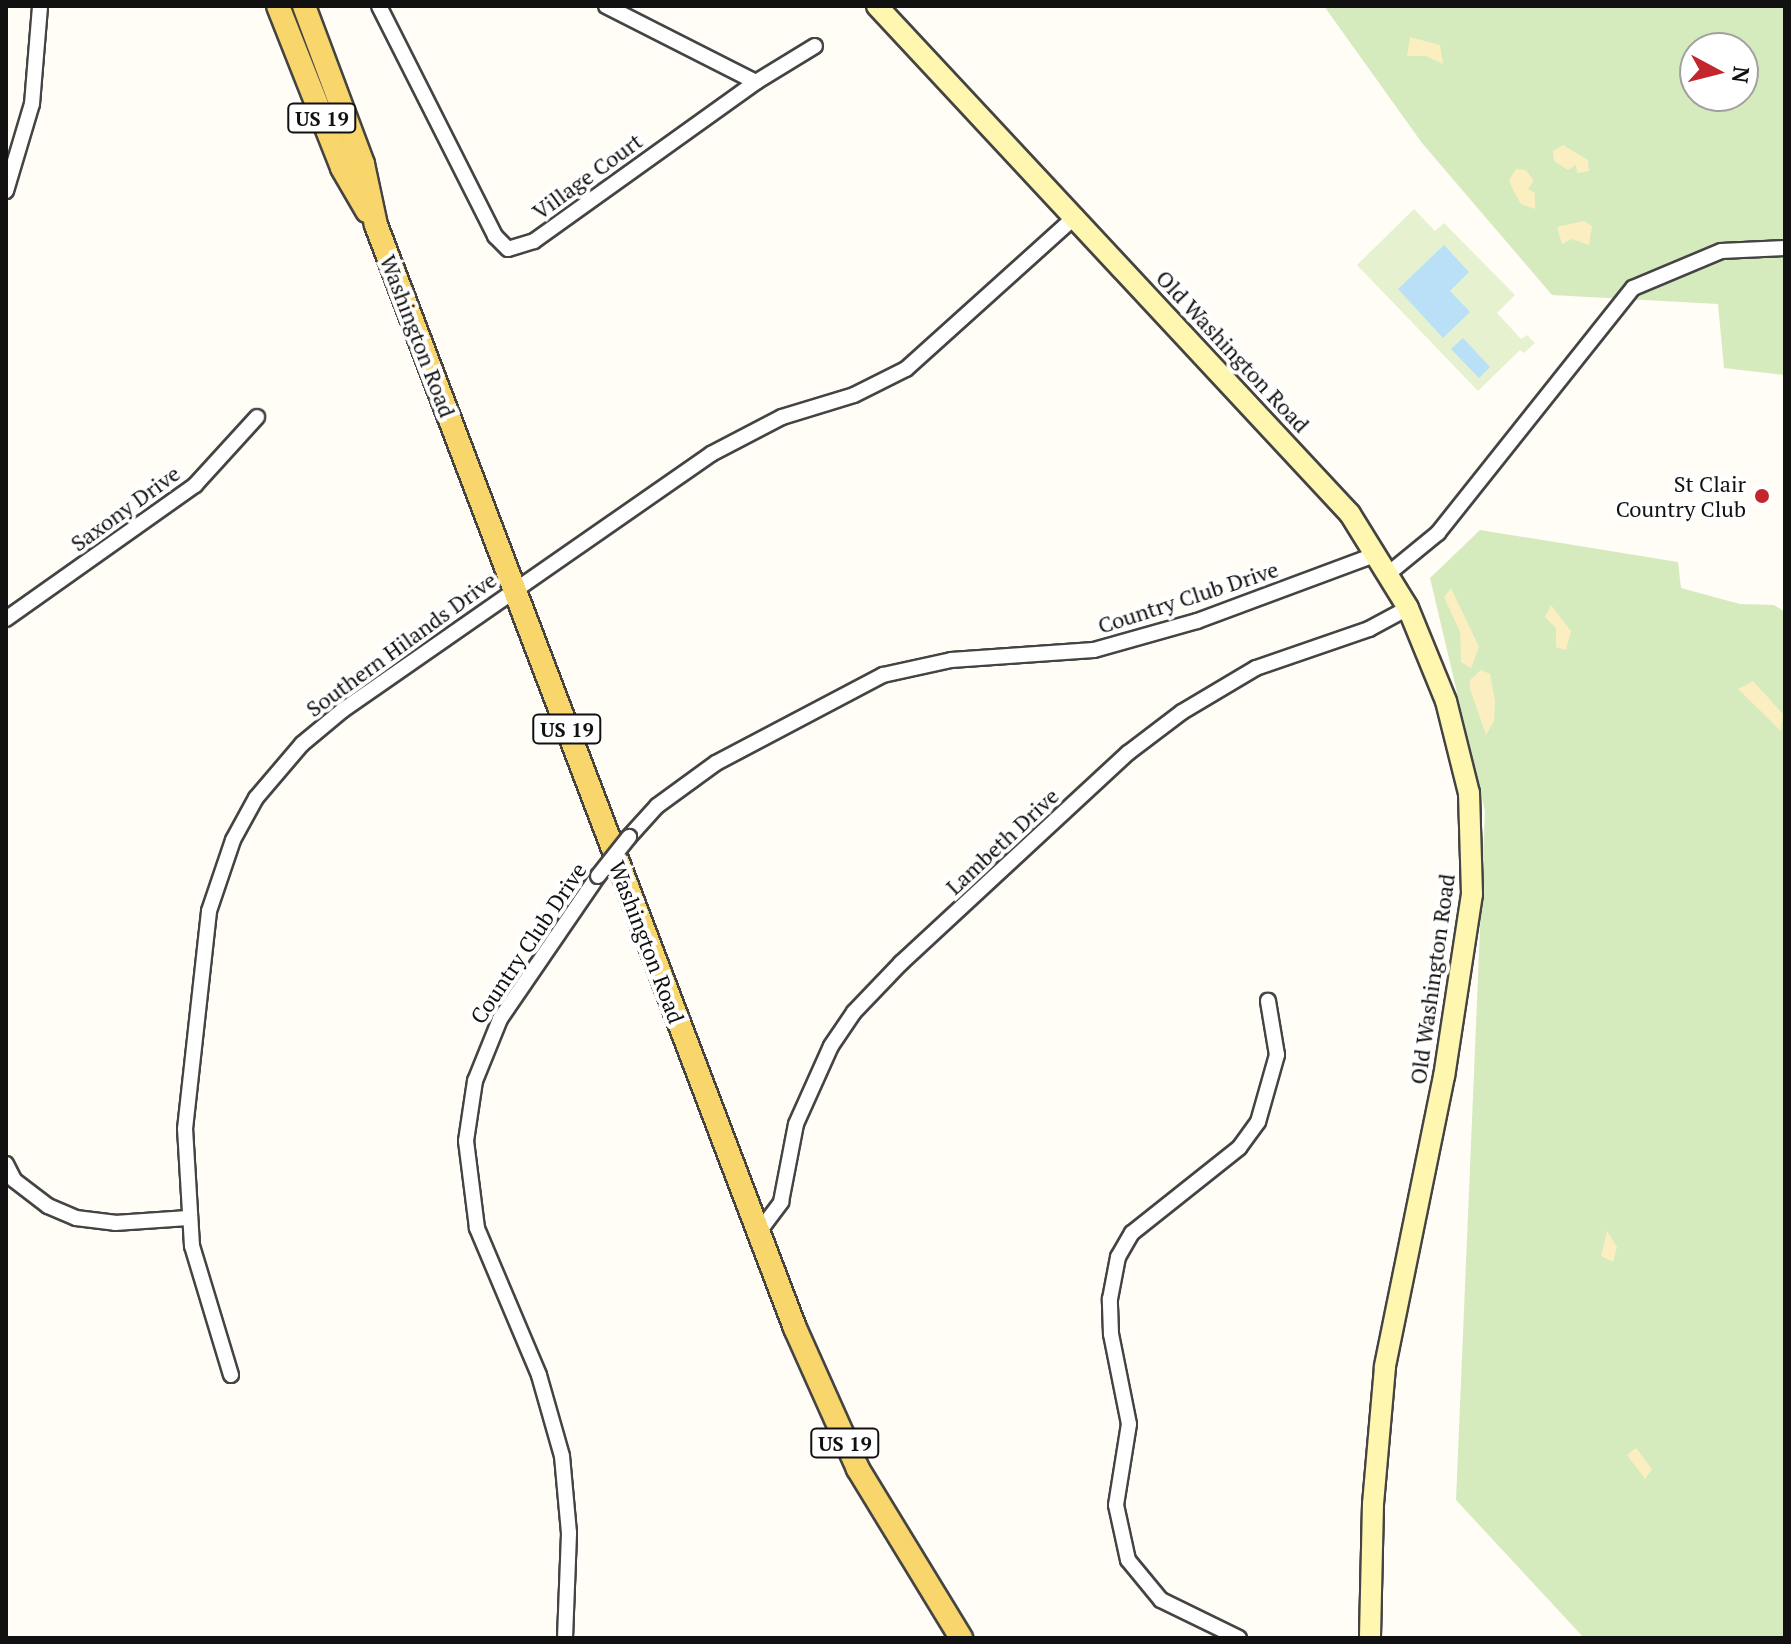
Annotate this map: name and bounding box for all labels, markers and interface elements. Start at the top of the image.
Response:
north arrow [1679,32,1759,112]
text: N [1726,65,1757,85]
road number: US 19 [286,102,358,134]
street label: Village Court [527,127,647,225]
street label: Washington Road [375,251,461,421]
street label: Old Washington Road [1151,264,1315,438]
street label: Saxony Drive [65,460,185,556]
place label: St Clair Country Club [1616,470,1746,522]
marker: St Clair Country Club [1753,487,1771,505]
street label: Country Club Drive [1094,555,1282,639]
street label: Southern Hilands Drive [301,566,501,722]
road number: US 19 [531,713,603,745]
street label: Lambeth Drive [940,782,1064,900]
street label: Washington Road [604,857,690,1027]
street label: Country Club Drive [464,858,592,1028]
street label: Old Washington Road [1404,872,1460,1086]
road number: US 19 [809,1427,881,1459]

